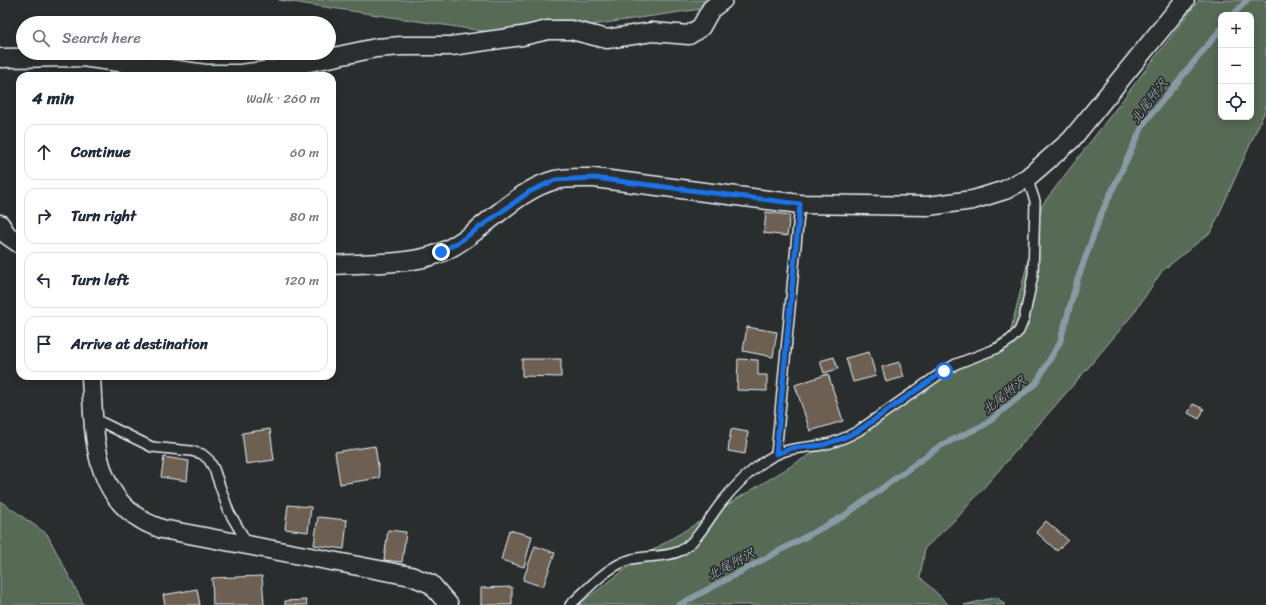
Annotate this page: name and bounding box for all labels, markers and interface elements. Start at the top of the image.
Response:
map controls [1218,12,1254,120]
button: + [1218,12,1254,48]
search box [16,16,336,60]
text: Search here [62,25,141,51]
icon: search [30,27,52,49]
button: − [1218,48,1254,84]
water label: 北尾附沢 [1124,73,1174,129]
text: 4 min [32,83,74,113]
button: locate [1218,84,1254,120]
text: Walk · 260 m [246,87,320,110]
text: Continue [71,139,131,165]
icon: ahead [33,141,55,163]
text: 60 m [290,141,319,164]
text: Turn right [71,203,136,229]
icon: right [33,205,55,227]
text: 80 m [290,205,319,228]
route end [432,243,450,261]
text: Turn left [71,267,129,293]
icon: left [33,269,55,291]
text: 120 m [284,269,319,292]
text: Arrive at destination [71,331,208,357]
icon: arrive [33,333,55,355]
route start [935,362,953,380]
water label: 北尾附沢 [977,369,1032,420]
water label: 北尾附沢 [703,541,760,586]

